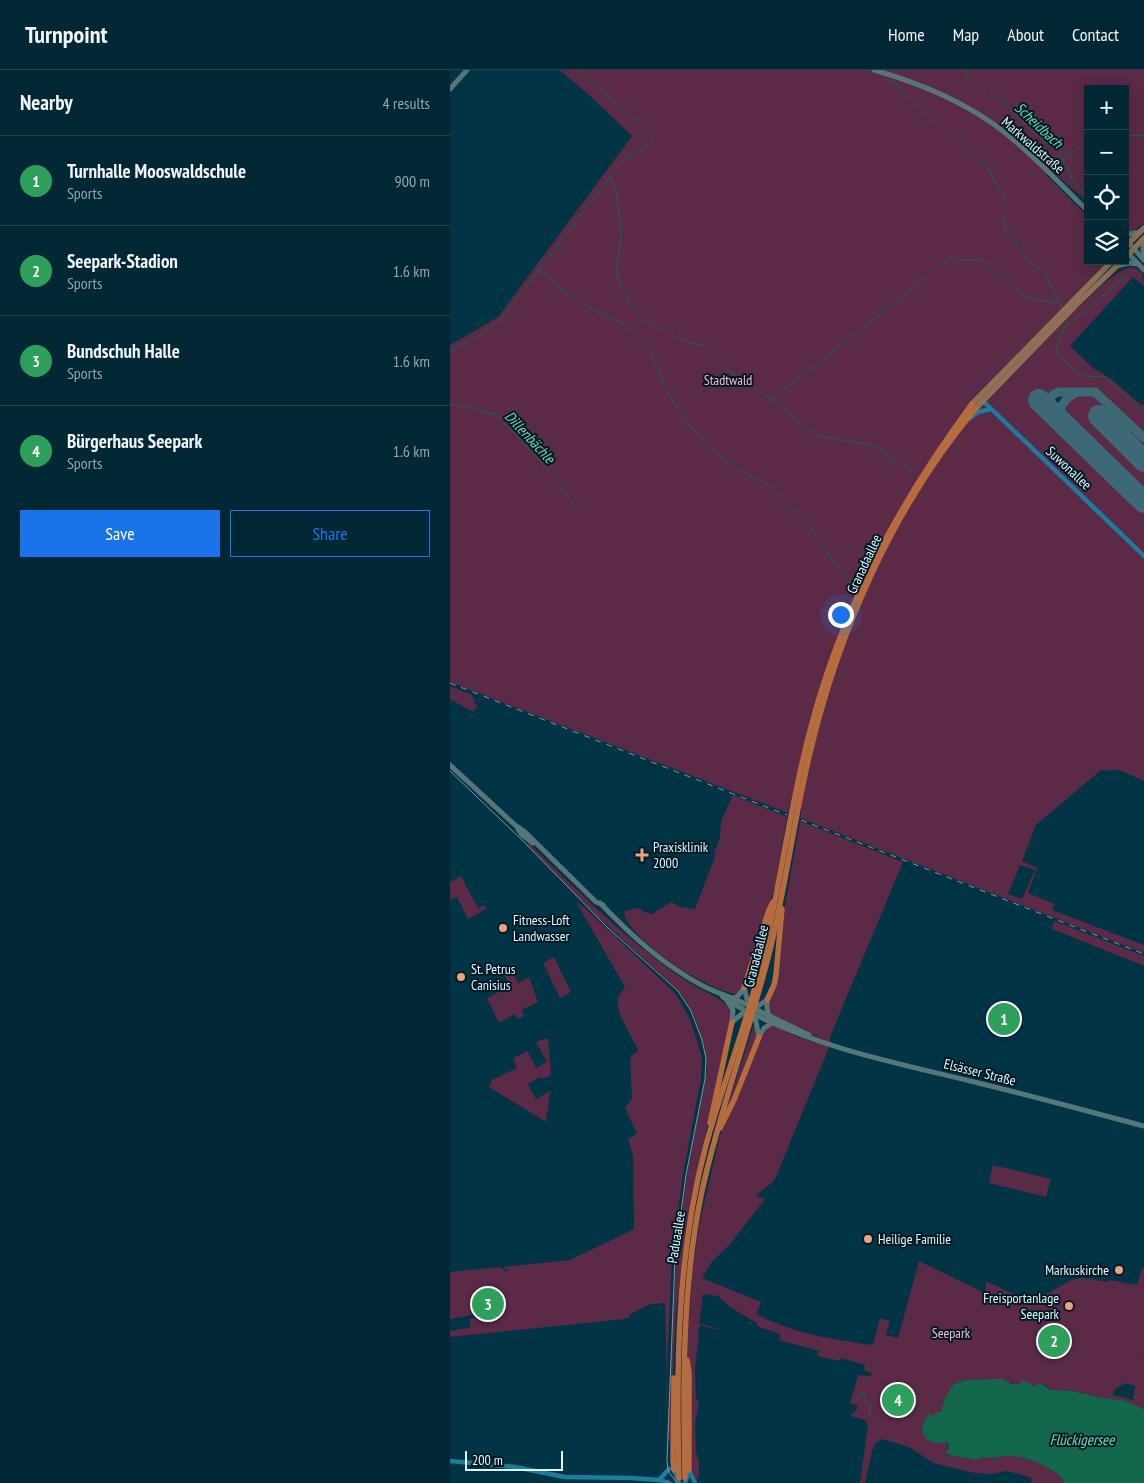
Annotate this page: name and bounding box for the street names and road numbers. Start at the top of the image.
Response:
street label: Markwaldstraße [998,113,1068,177]
street label: Suwonallee [1042,442,1096,494]
street label: Granadaallee [842,531,886,596]
street label: Granadaallee [740,923,772,989]
street label: Elsässer Straße [942,1054,1018,1090]
street label: Paduaallee [663,1209,689,1265]

